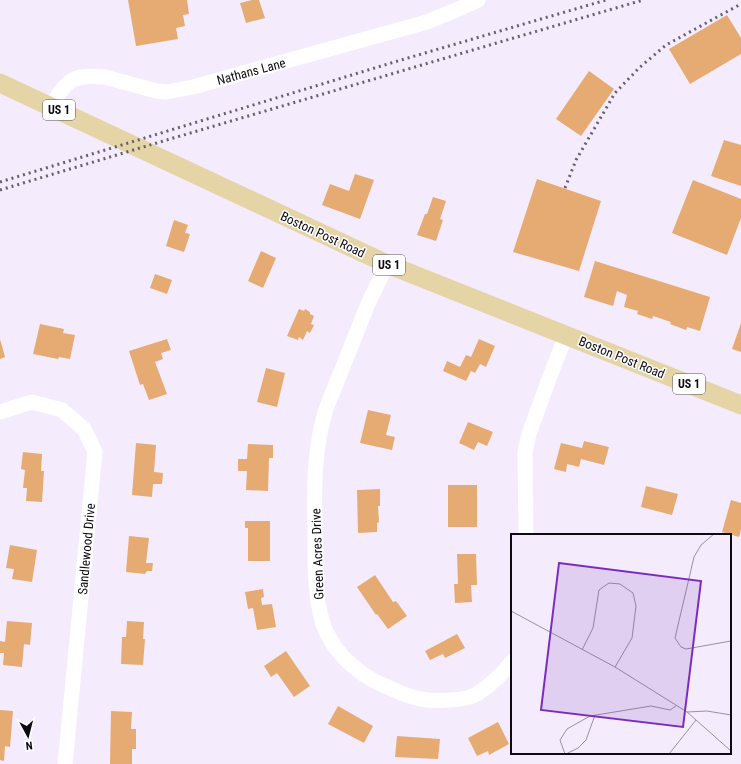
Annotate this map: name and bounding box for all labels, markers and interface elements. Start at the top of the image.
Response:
street label: Nathans Lane [215,55,287,88]
road number: US 1 [43,100,75,120]
street label: Boston Post Road [278,208,367,261]
road number: US 1 [373,255,405,275]
street label: Boston Post Road [577,333,667,382]
road number: US 1 [673,374,705,394]
street label: Sandlewood Drive [75,503,98,595]
street label: Green Acres Drive [308,508,327,600]
inset map [511,534,731,754]
north arrow [8,716,48,756]
text: N [25,739,33,752]

